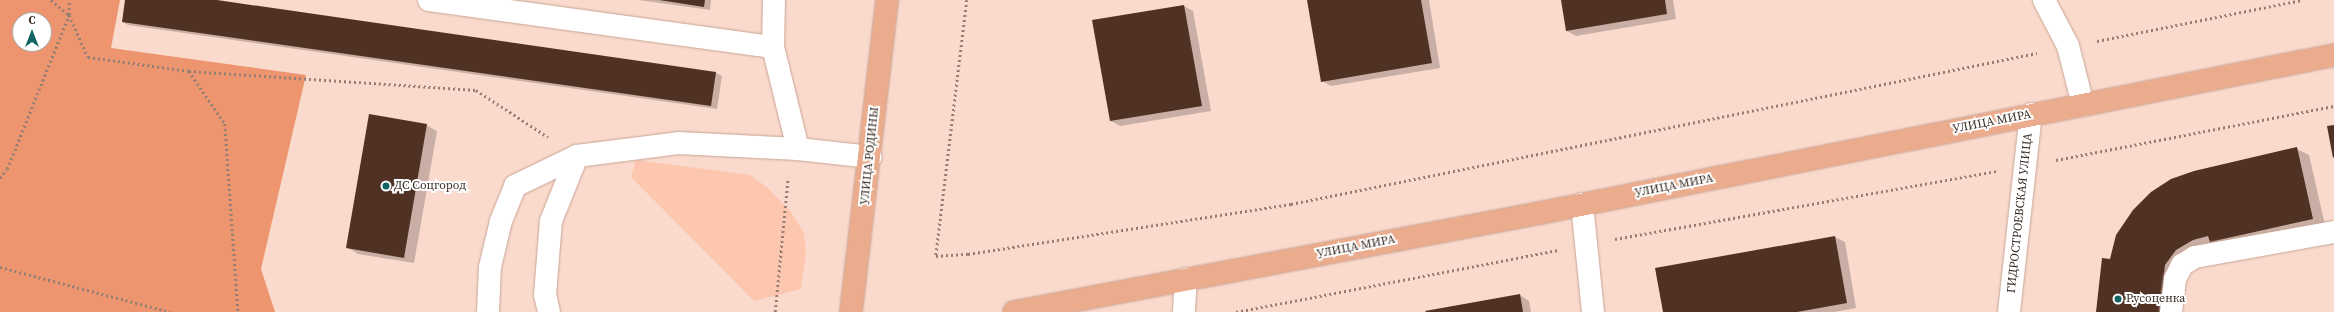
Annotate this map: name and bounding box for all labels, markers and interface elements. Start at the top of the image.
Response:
north arrow [12,12,52,52]
text: С [29,13,35,28]
street label: УЛИЦА РОДИНЫ [858,106,882,206]
street label: УЛИЦА МИРА [1952,107,2032,137]
street label: ГИДРОСТРОЕВСКАЯ УЛИЦА [2004,132,2036,294]
street label: УЛИЦА МИРА [1634,171,1714,201]
place label: ДС Соцгород [394,179,466,193]
marker: ДС Соцгород [381,181,391,191]
street label: УЛИЦА МИРА [1316,232,1396,262]
place label: Русоценка [2126,292,2185,306]
marker: Русоценка [2113,294,2123,304]

